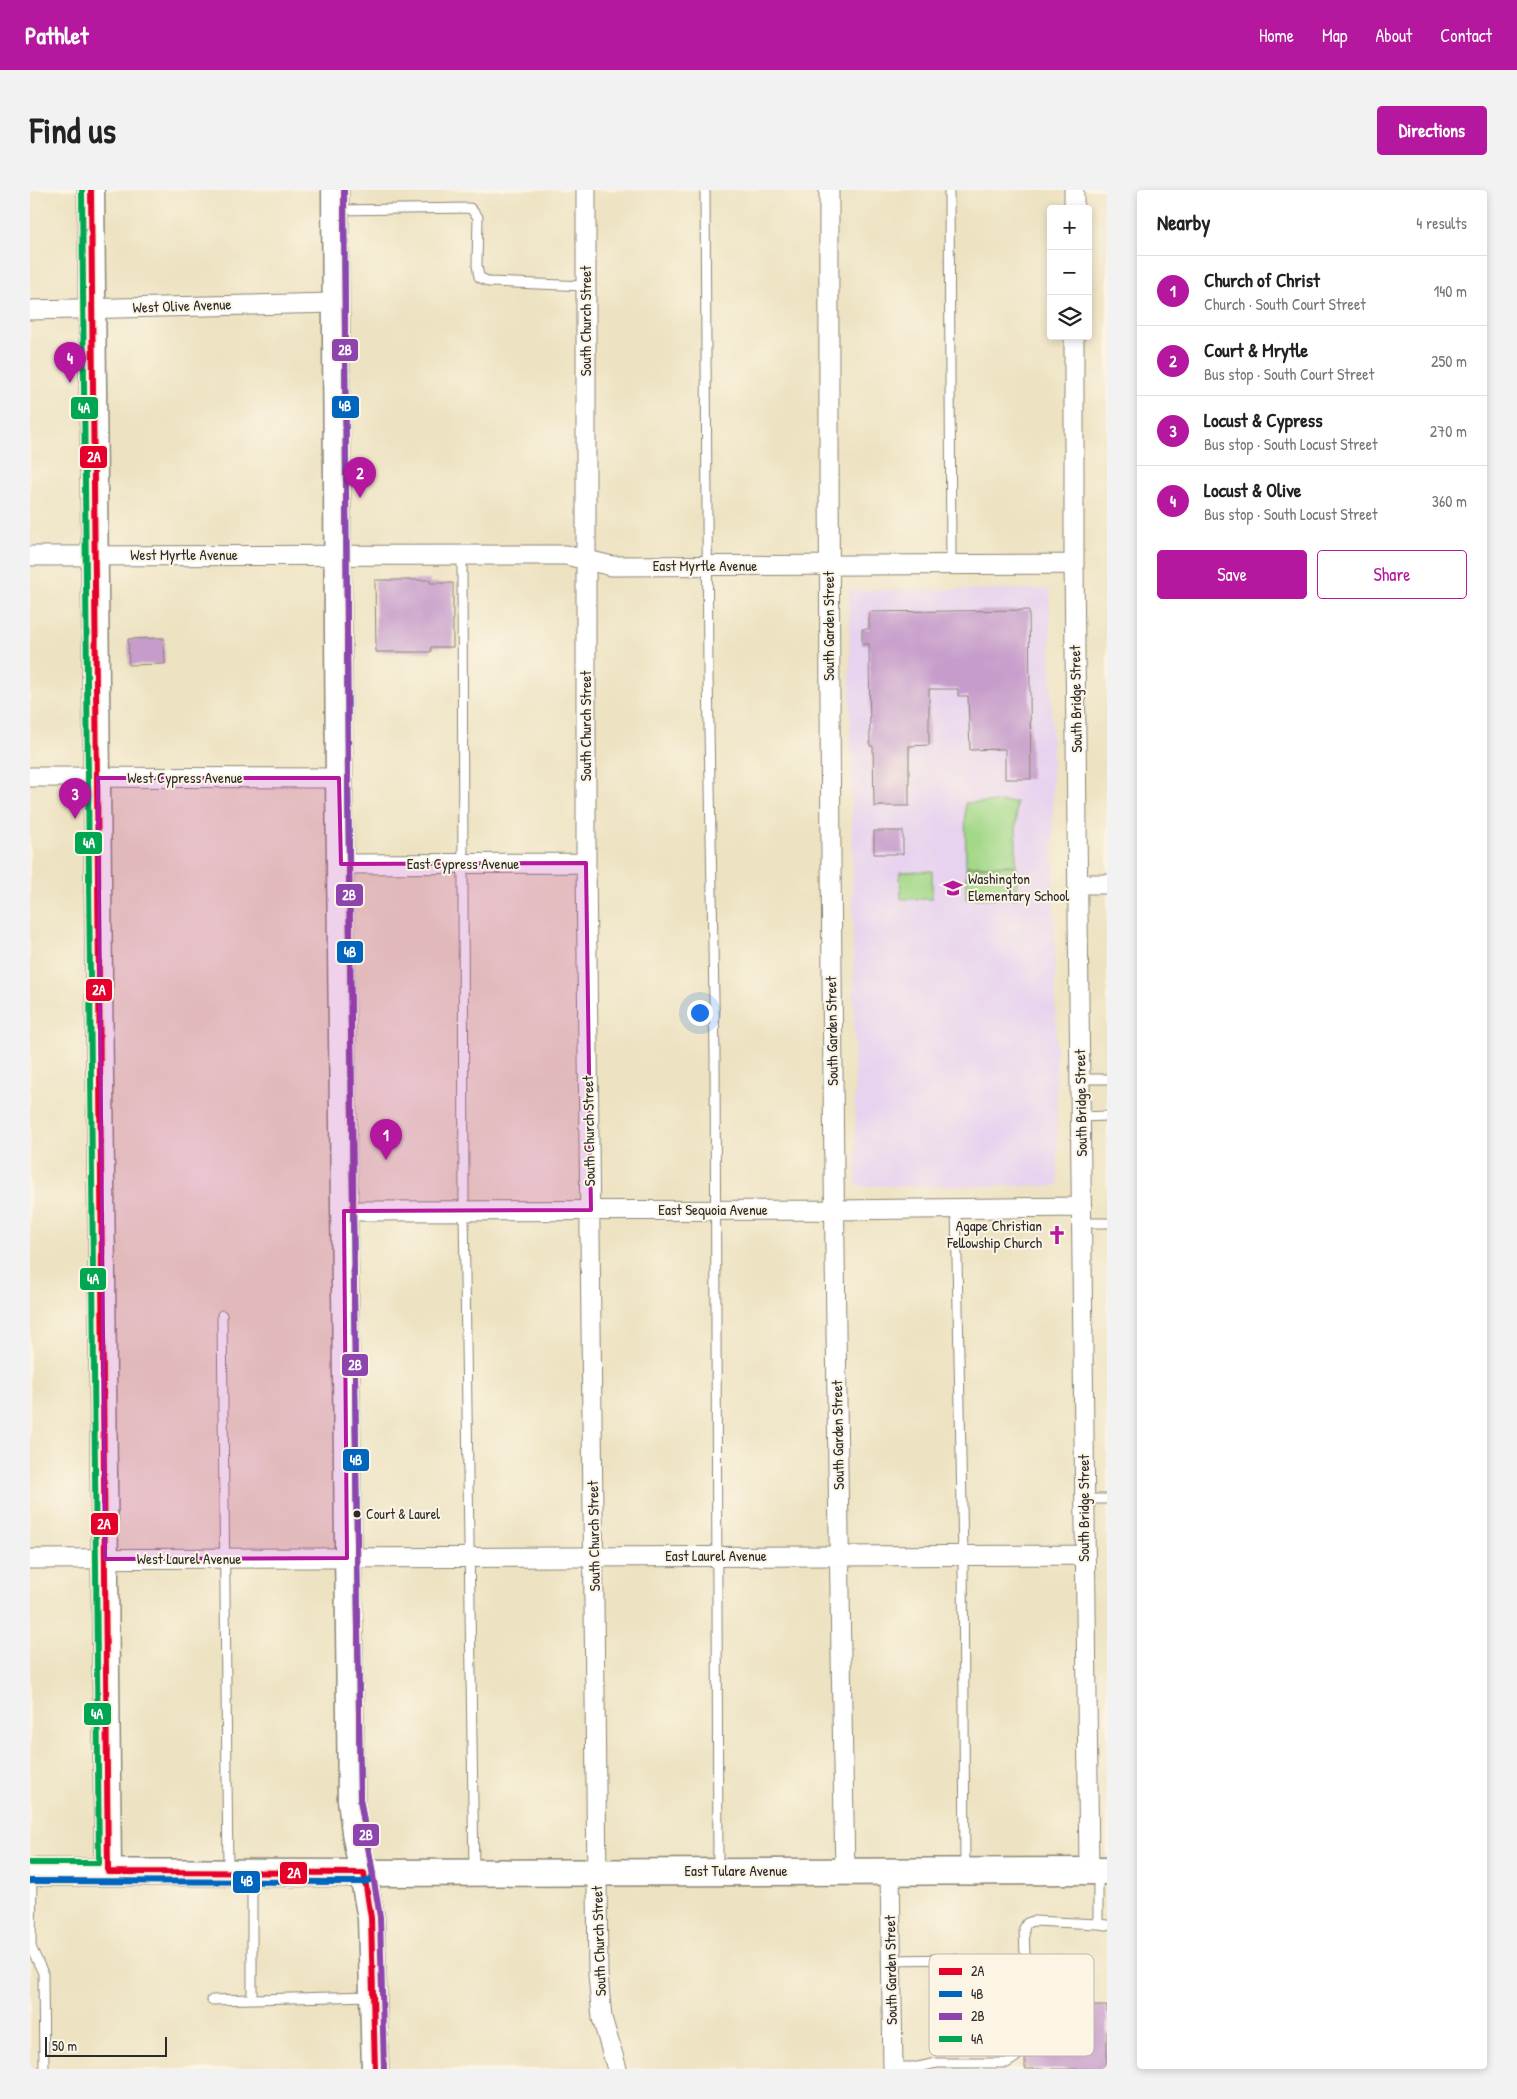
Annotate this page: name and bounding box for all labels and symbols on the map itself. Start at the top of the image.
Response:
street label: South Church Street [575,265,596,376]
street label: West Olive Avenue [132,293,232,318]
line badge: 2B [331,338,359,362]
text: 2B [338,340,352,359]
pin: 4 [54,342,86,383]
line badge: 4B [331,395,360,419]
line badge: 4A [70,396,99,420]
text: 4B [339,396,351,415]
text: 4A [78,398,90,417]
line badge: 2A [79,445,108,469]
text: 2A [87,447,101,466]
pin: 2 [344,457,376,498]
street label: West Myrtle Avenue [130,544,238,565]
street label: East Myrtle Avenue [653,555,757,576]
street label: South Garden Street [818,570,839,681]
street label: South Bridge Street [1064,644,1087,753]
street label: South Church Street [575,670,596,781]
street label: West Cypress Avenue [127,767,243,788]
pin: 3 [59,778,91,819]
line badge: 4A [74,831,103,855]
text: 4A [83,833,95,852]
street label: East Cypress Avenue [407,853,519,874]
place label: Washington Elementary School [968,868,1069,906]
school or university icon: Washington Elementary School [942,877,964,899]
line badge: 2B [335,883,364,907]
text: 2B [342,885,356,904]
line badge: 4B [336,940,364,964]
text: 4B [344,942,356,961]
street label: South Garden Street [820,975,843,1086]
line badge: 2A [85,978,113,1002]
text: 2A [92,980,106,999]
your location [687,1000,713,1026]
street label: South Bridge Street [1069,1048,1092,1157]
street label: South Church Street [577,1075,600,1187]
pin: 1 [370,1119,402,1160]
street label: East Sequoia Avenue [658,1199,768,1220]
place label: Agape Christian Fellowship Church [946,1215,1042,1253]
church icon: Agape Christian Fellowship Church [1046,1224,1068,1246]
line badge: 4A [79,1267,107,1291]
text: 4A [87,1269,99,1288]
line badge: 2B [341,1353,369,1377]
text: 2B [348,1355,362,1374]
street label: South Garden Street [826,1379,849,1490]
line badge: 4B [342,1448,370,1472]
text: 4B [350,1450,362,1469]
street label: South Bridge Street [1073,1453,1094,1562]
street label: South Church Street [582,1480,605,1592]
place label: Court & Laurel [366,1504,440,1523]
marker: Court & Laurel [352,1509,362,1519]
line badge: 2A [90,1512,119,1536]
text: 2A [97,1514,111,1533]
street label: East Laurel Avenue [665,1545,767,1566]
street label: West Laurel Avenue [137,1548,241,1569]
line badge: 4A [83,1702,112,1726]
text: 4A [91,1704,103,1723]
line badge: 2B [352,1823,380,1847]
text: 2B [359,1825,373,1844]
street label: East Tulare Avenue [684,1860,788,1881]
line badge: 2A [279,1861,308,1885]
text: 2A [287,1863,301,1882]
line badge: 4B [232,1870,261,1894]
text: 4B [241,1871,253,1890]
street label: South Church Street [586,1885,611,1997]
street label: South Garden Street [879,1914,902,2025]
legend [929,1954,1094,2056]
text: 2A [971,1961,985,1980]
text: 4B [971,1984,983,2003]
text: 2B [971,2006,985,2025]
text: 4A [971,2029,983,2048]
scale bar [45,2034,168,2057]

